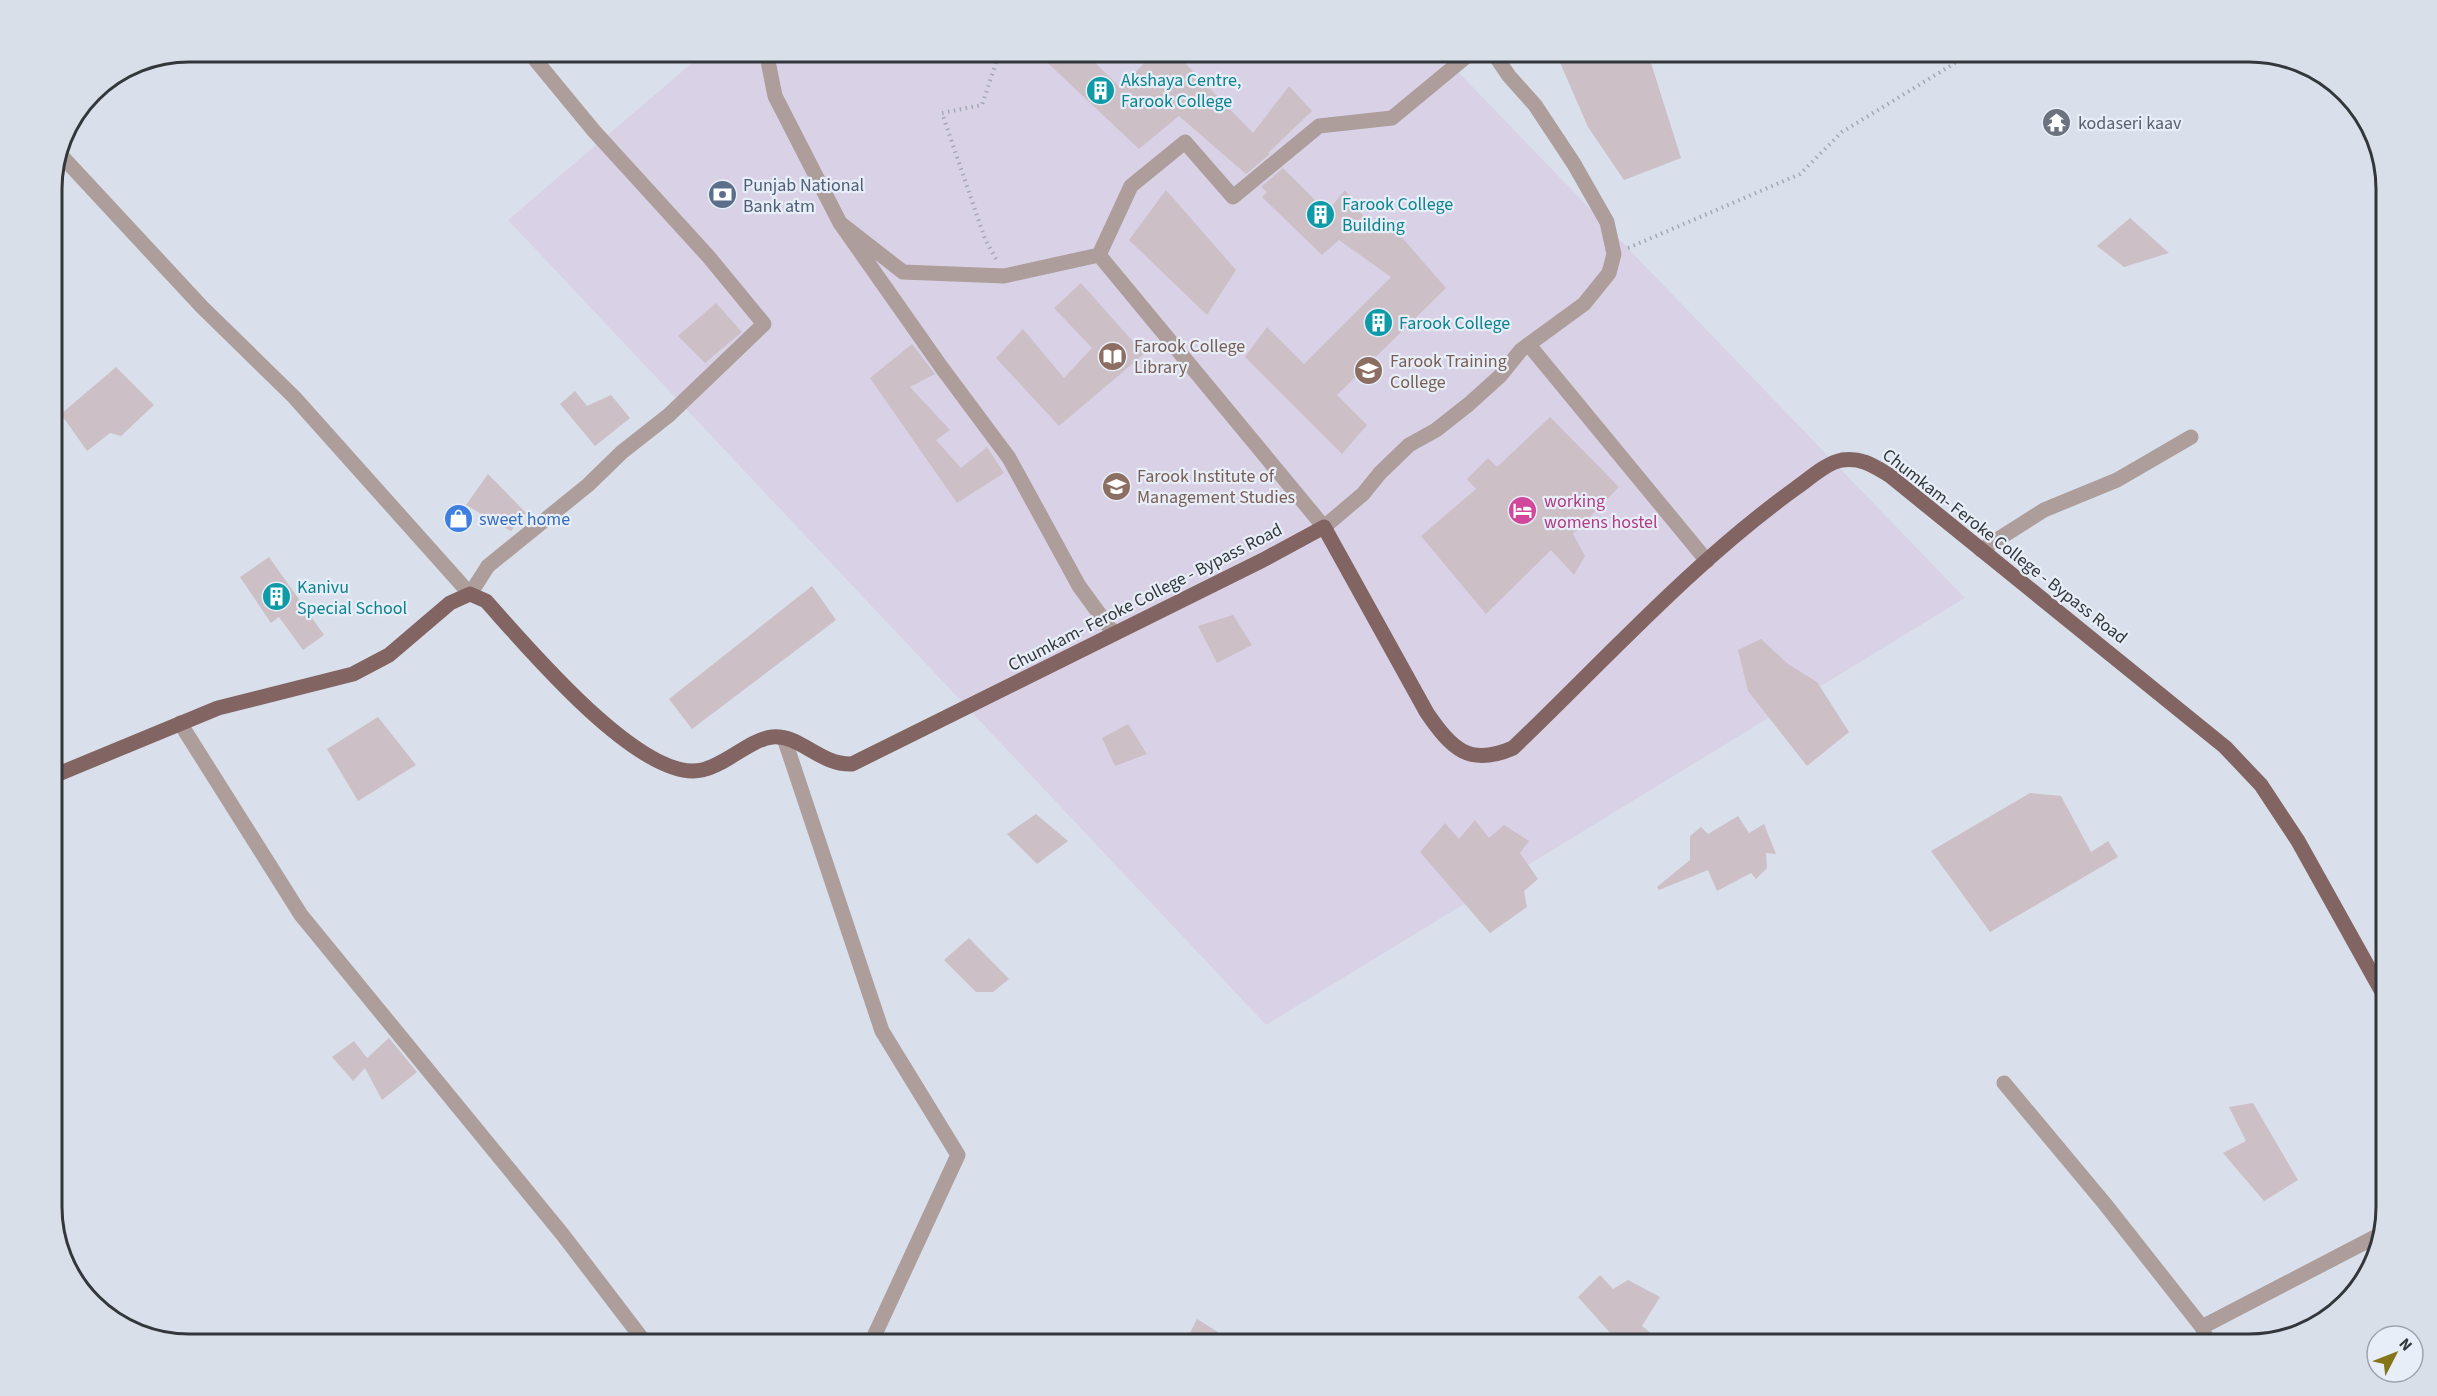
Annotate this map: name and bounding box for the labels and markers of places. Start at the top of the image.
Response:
place label: Akshaya Centre, Farook College [1121,68,1241,114]
building icon: Akshaya Centre, Farook College [1084,74,1116,106]
temple icon: kodaseri kaav [2041,107,2073,139]
place label: kodaseri kaav [2078,111,2182,136]
place label: Punjab National Bank atm [743,173,864,219]
bank icon: Punjab National Bank atm [706,179,738,211]
place label: Farook College Building [1342,192,1453,238]
building icon: Farook College Building [1305,198,1337,230]
building icon: Farook College [1362,307,1394,339]
place label: Farook College [1399,311,1510,336]
place label: Farook College Library [1134,334,1245,380]
library icon: Farook College Library [1097,340,1129,372]
place label: Farook Training College [1390,349,1507,395]
school or university icon: Farook Training College [1353,355,1385,387]
place label: Farook Institute of Management Studies [1137,464,1295,510]
school or university icon: Farook Institute of Management Studies [1100,470,1132,502]
place label: working womens hostel [1544,489,1658,535]
hotel icon: working womens hostel [1507,495,1539,527]
shop icon: sweet home [442,503,474,535]
place label: sweet home [479,507,570,532]
place label: Kanivu Special School [297,575,407,621]
building icon: Kanivu Special School [260,581,292,613]

